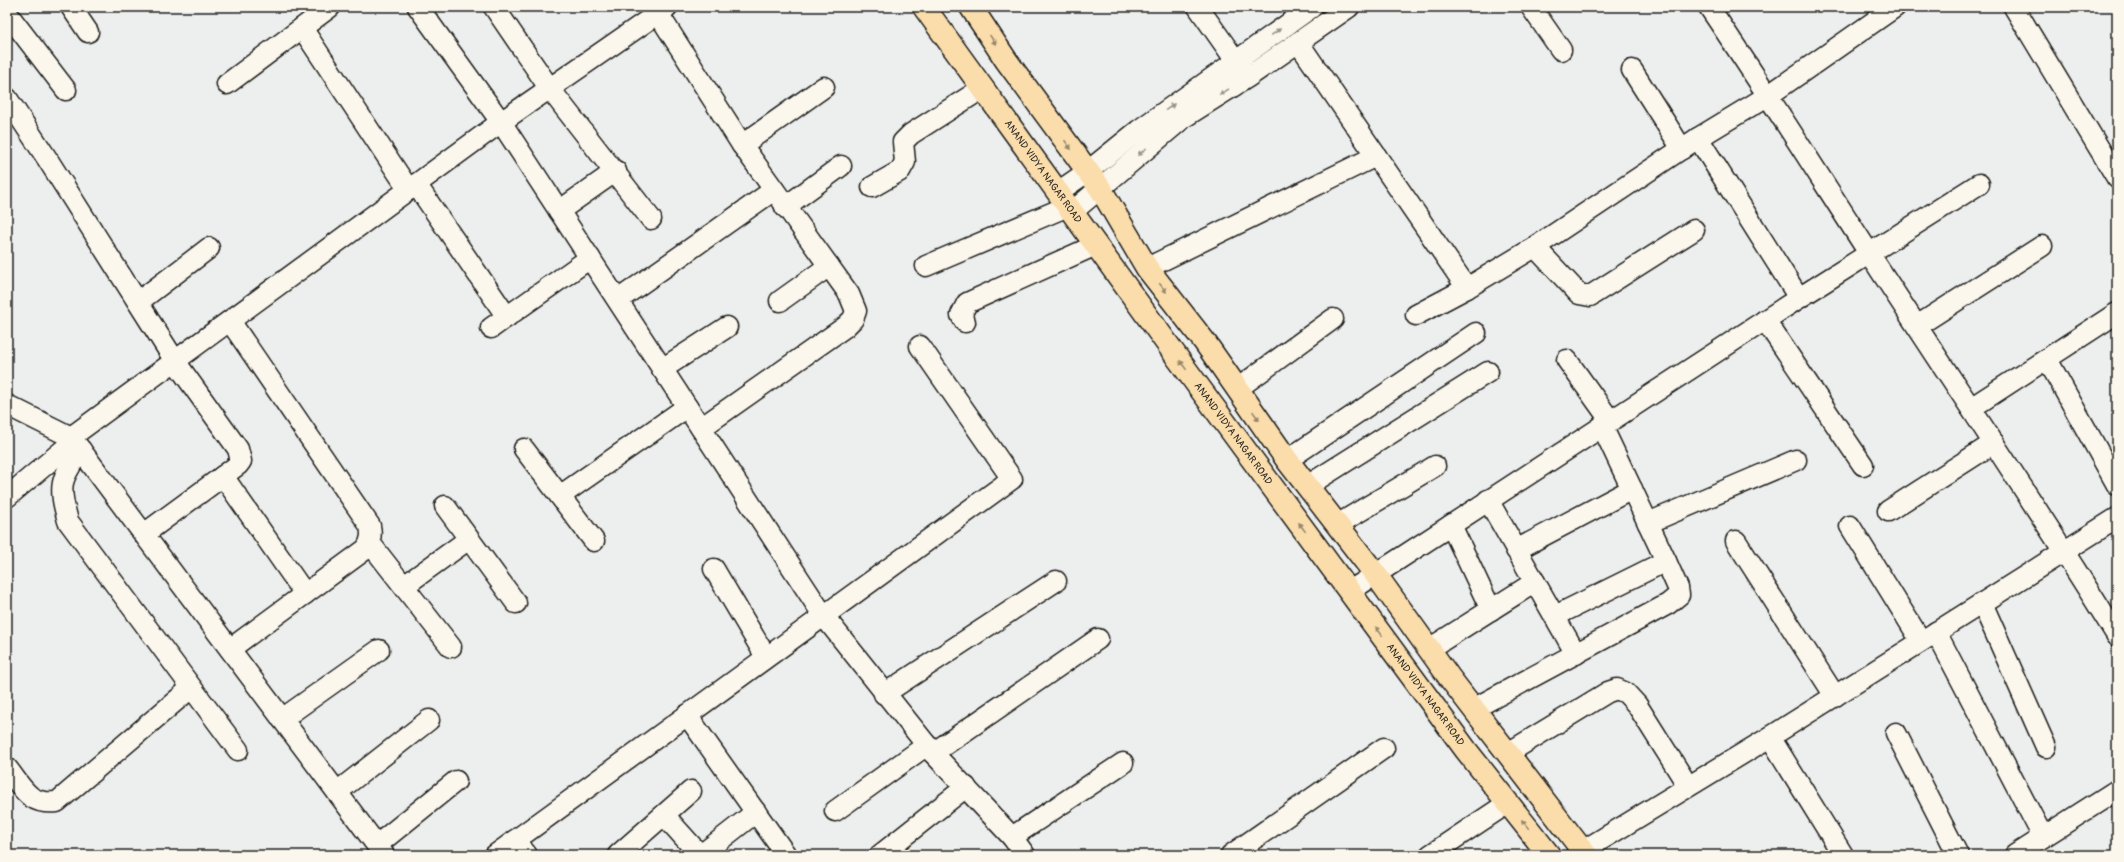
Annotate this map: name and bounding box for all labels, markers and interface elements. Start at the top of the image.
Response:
one-way arrow [1271,28,1282,36]
one-way arrow [989,34,996,45]
one-way arrow [1219,88,1229,96]
one-way arrow [1165,103,1176,112]
street label: ANAND VIDYA NAGAR ROAD [1002,118,1084,225]
one-way arrow [1064,140,1072,151]
one-way arrow [1137,148,1147,157]
one-way arrow [1159,283,1167,294]
one-way arrow [1179,360,1188,371]
street label: ANAND VIDYA NAGAR ROAD [1192,380,1275,487]
one-way arrow [1252,411,1260,421]
one-way arrow [1298,521,1306,532]
one-way arrow [1375,626,1383,637]
street label: ANAND VIDYA NAGAR ROAD [1384,641,1467,748]
one-way arrow [1520,819,1529,830]

